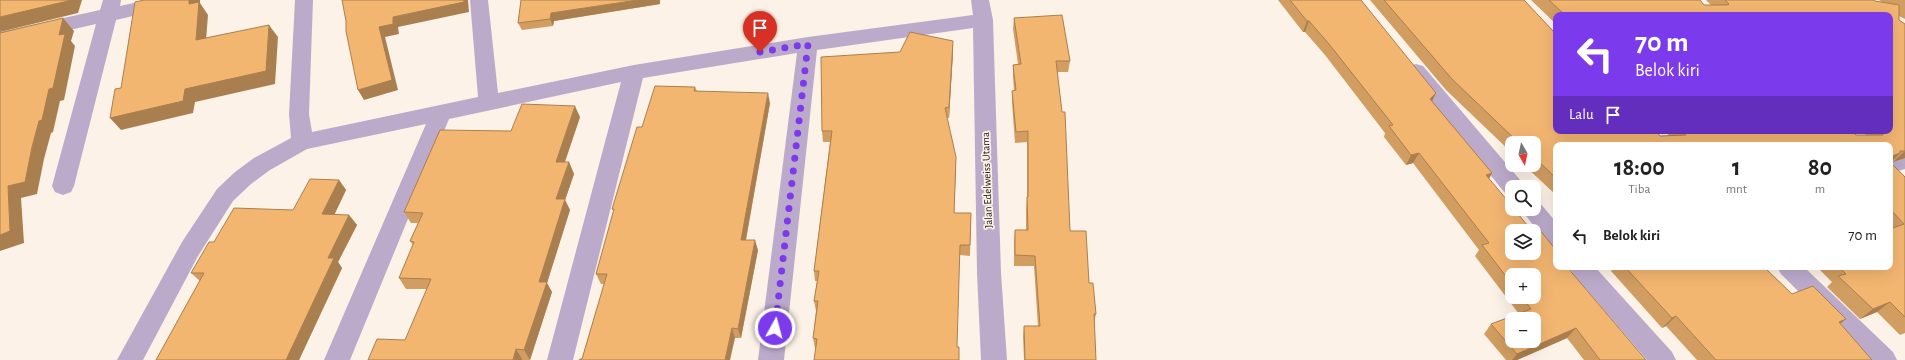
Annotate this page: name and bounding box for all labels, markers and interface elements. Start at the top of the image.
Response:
pin [743,11,777,52]
icon: arrive [749,17,771,39]
icon: left [1569,28,1621,80]
text: 70 m [1635,29,1689,57]
text: Belok kiri [1635,62,1700,80]
icon: arrive [1602,104,1624,126]
text: Lalu [1569,107,1594,122]
street label: Jalan Edelweiss Utama [980,132,994,228]
north arrow [1505,136,1541,172]
map controls [1505,136,1541,348]
text: 18:00 [1614,156,1665,180]
text: 1 [1732,156,1741,180]
text: 80 [1808,156,1832,180]
button: search [1505,180,1541,216]
text: Tiba [1628,183,1650,196]
text: mnt [1726,183,1747,196]
text: m [1815,183,1825,196]
button: layers [1505,224,1541,260]
icon: left [1569,225,1591,247]
text: Belok kiri [1603,228,1660,243]
text: 70 m [1848,228,1877,243]
button: + [1505,268,1541,304]
position arrow [754,307,796,349]
button: − [1505,312,1541,348]

